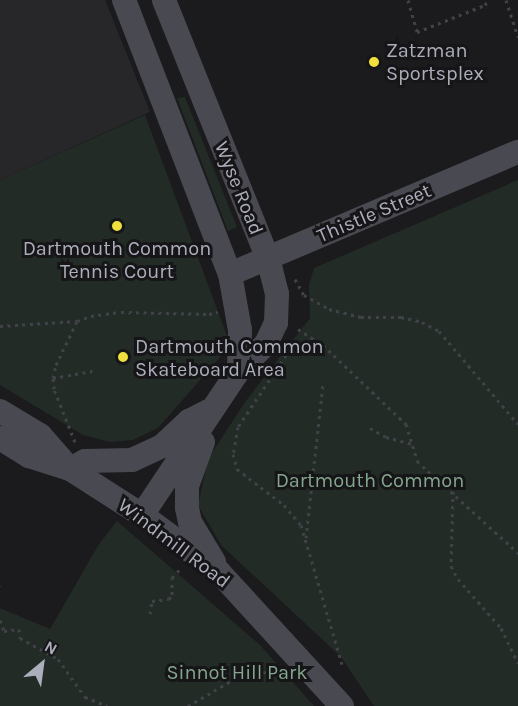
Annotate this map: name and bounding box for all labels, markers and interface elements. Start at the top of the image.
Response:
place label: Zatzman Sportsplex [386,39,484,86]
marker: Zatzman Sportsplex [367,55,381,69]
street label: Wyse Road [209,138,269,238]
street label: Thistle Street [313,178,435,248]
marker: Dartmouth Common Tennis Court [110,219,124,233]
place label: Dartmouth Common Tennis Court [23,236,211,283]
place label: Dartmouth Common Skateboard Area [135,334,324,381]
marker: Dartmouth Common Skateboard Area [116,350,130,364]
park label: Dartmouth Common [276,468,464,492]
street label: Windmill Road [113,493,235,593]
north arrow [12,634,72,694]
text: N [41,637,61,659]
park label: Sinnot Hill Park [166,660,308,684]

